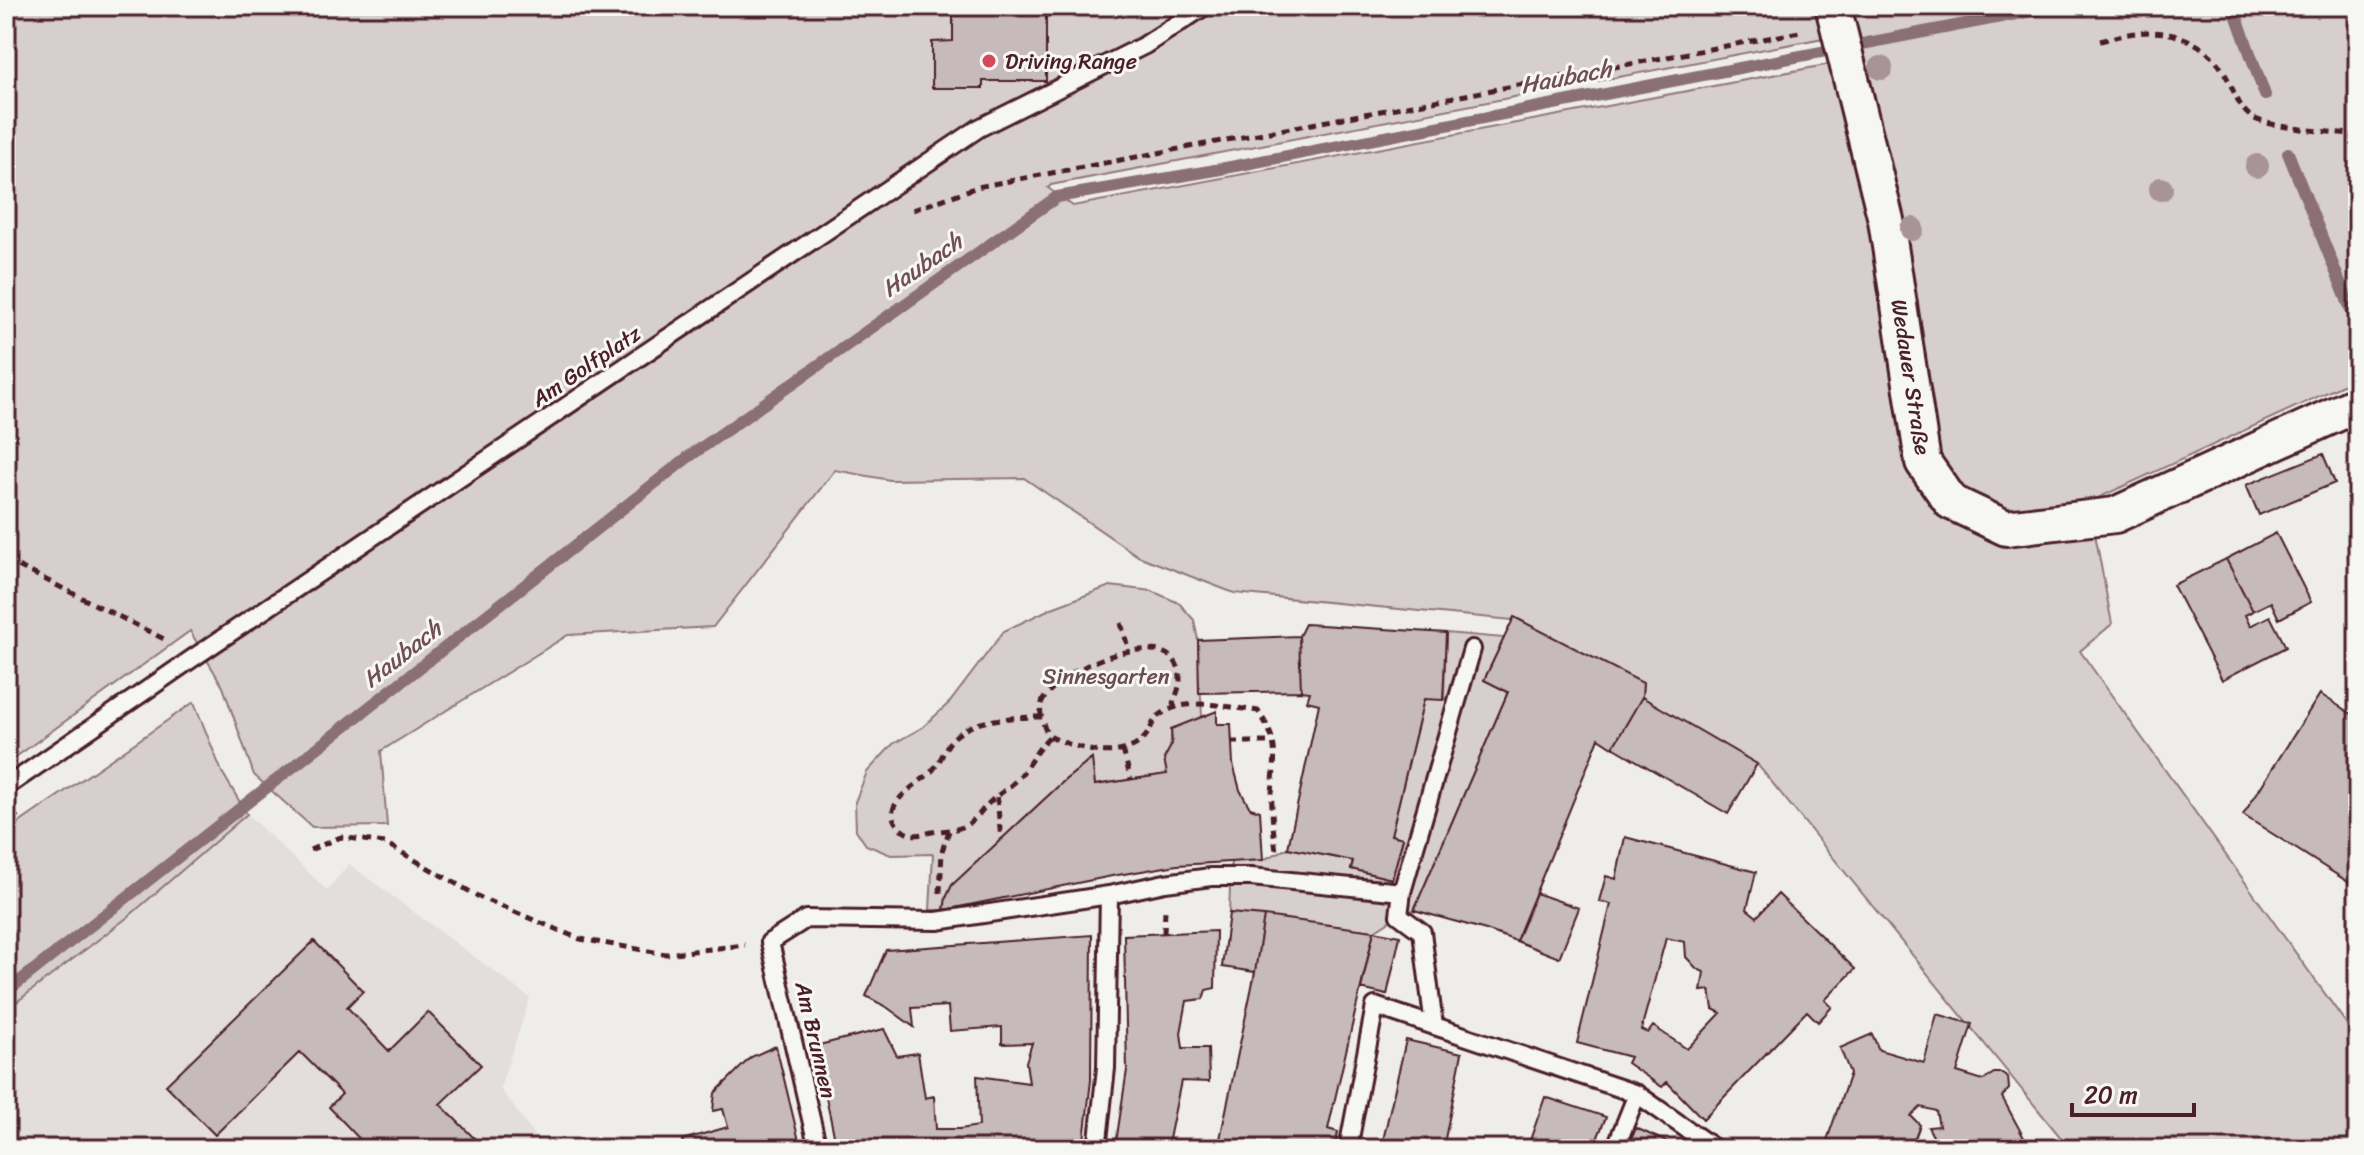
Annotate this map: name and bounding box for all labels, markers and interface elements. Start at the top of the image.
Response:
place label: Driving Range [1005,42,1137,81]
water label: Haubach [1517,47,1617,106]
marker: Driving Range [980,52,998,70]
water label: Haubach [872,220,974,308]
street label: Wedauer Straße [1879,296,1943,458]
street label: Am Golfplatz [522,314,650,418]
water label: Haubach [353,608,453,699]
park label: Sinnesgarten [1042,657,1170,696]
street label: Am Brunnen [783,977,848,1102]
scale bar [2072,1067,2194,1117]
text: 20 m [2084,1074,2138,1116]

